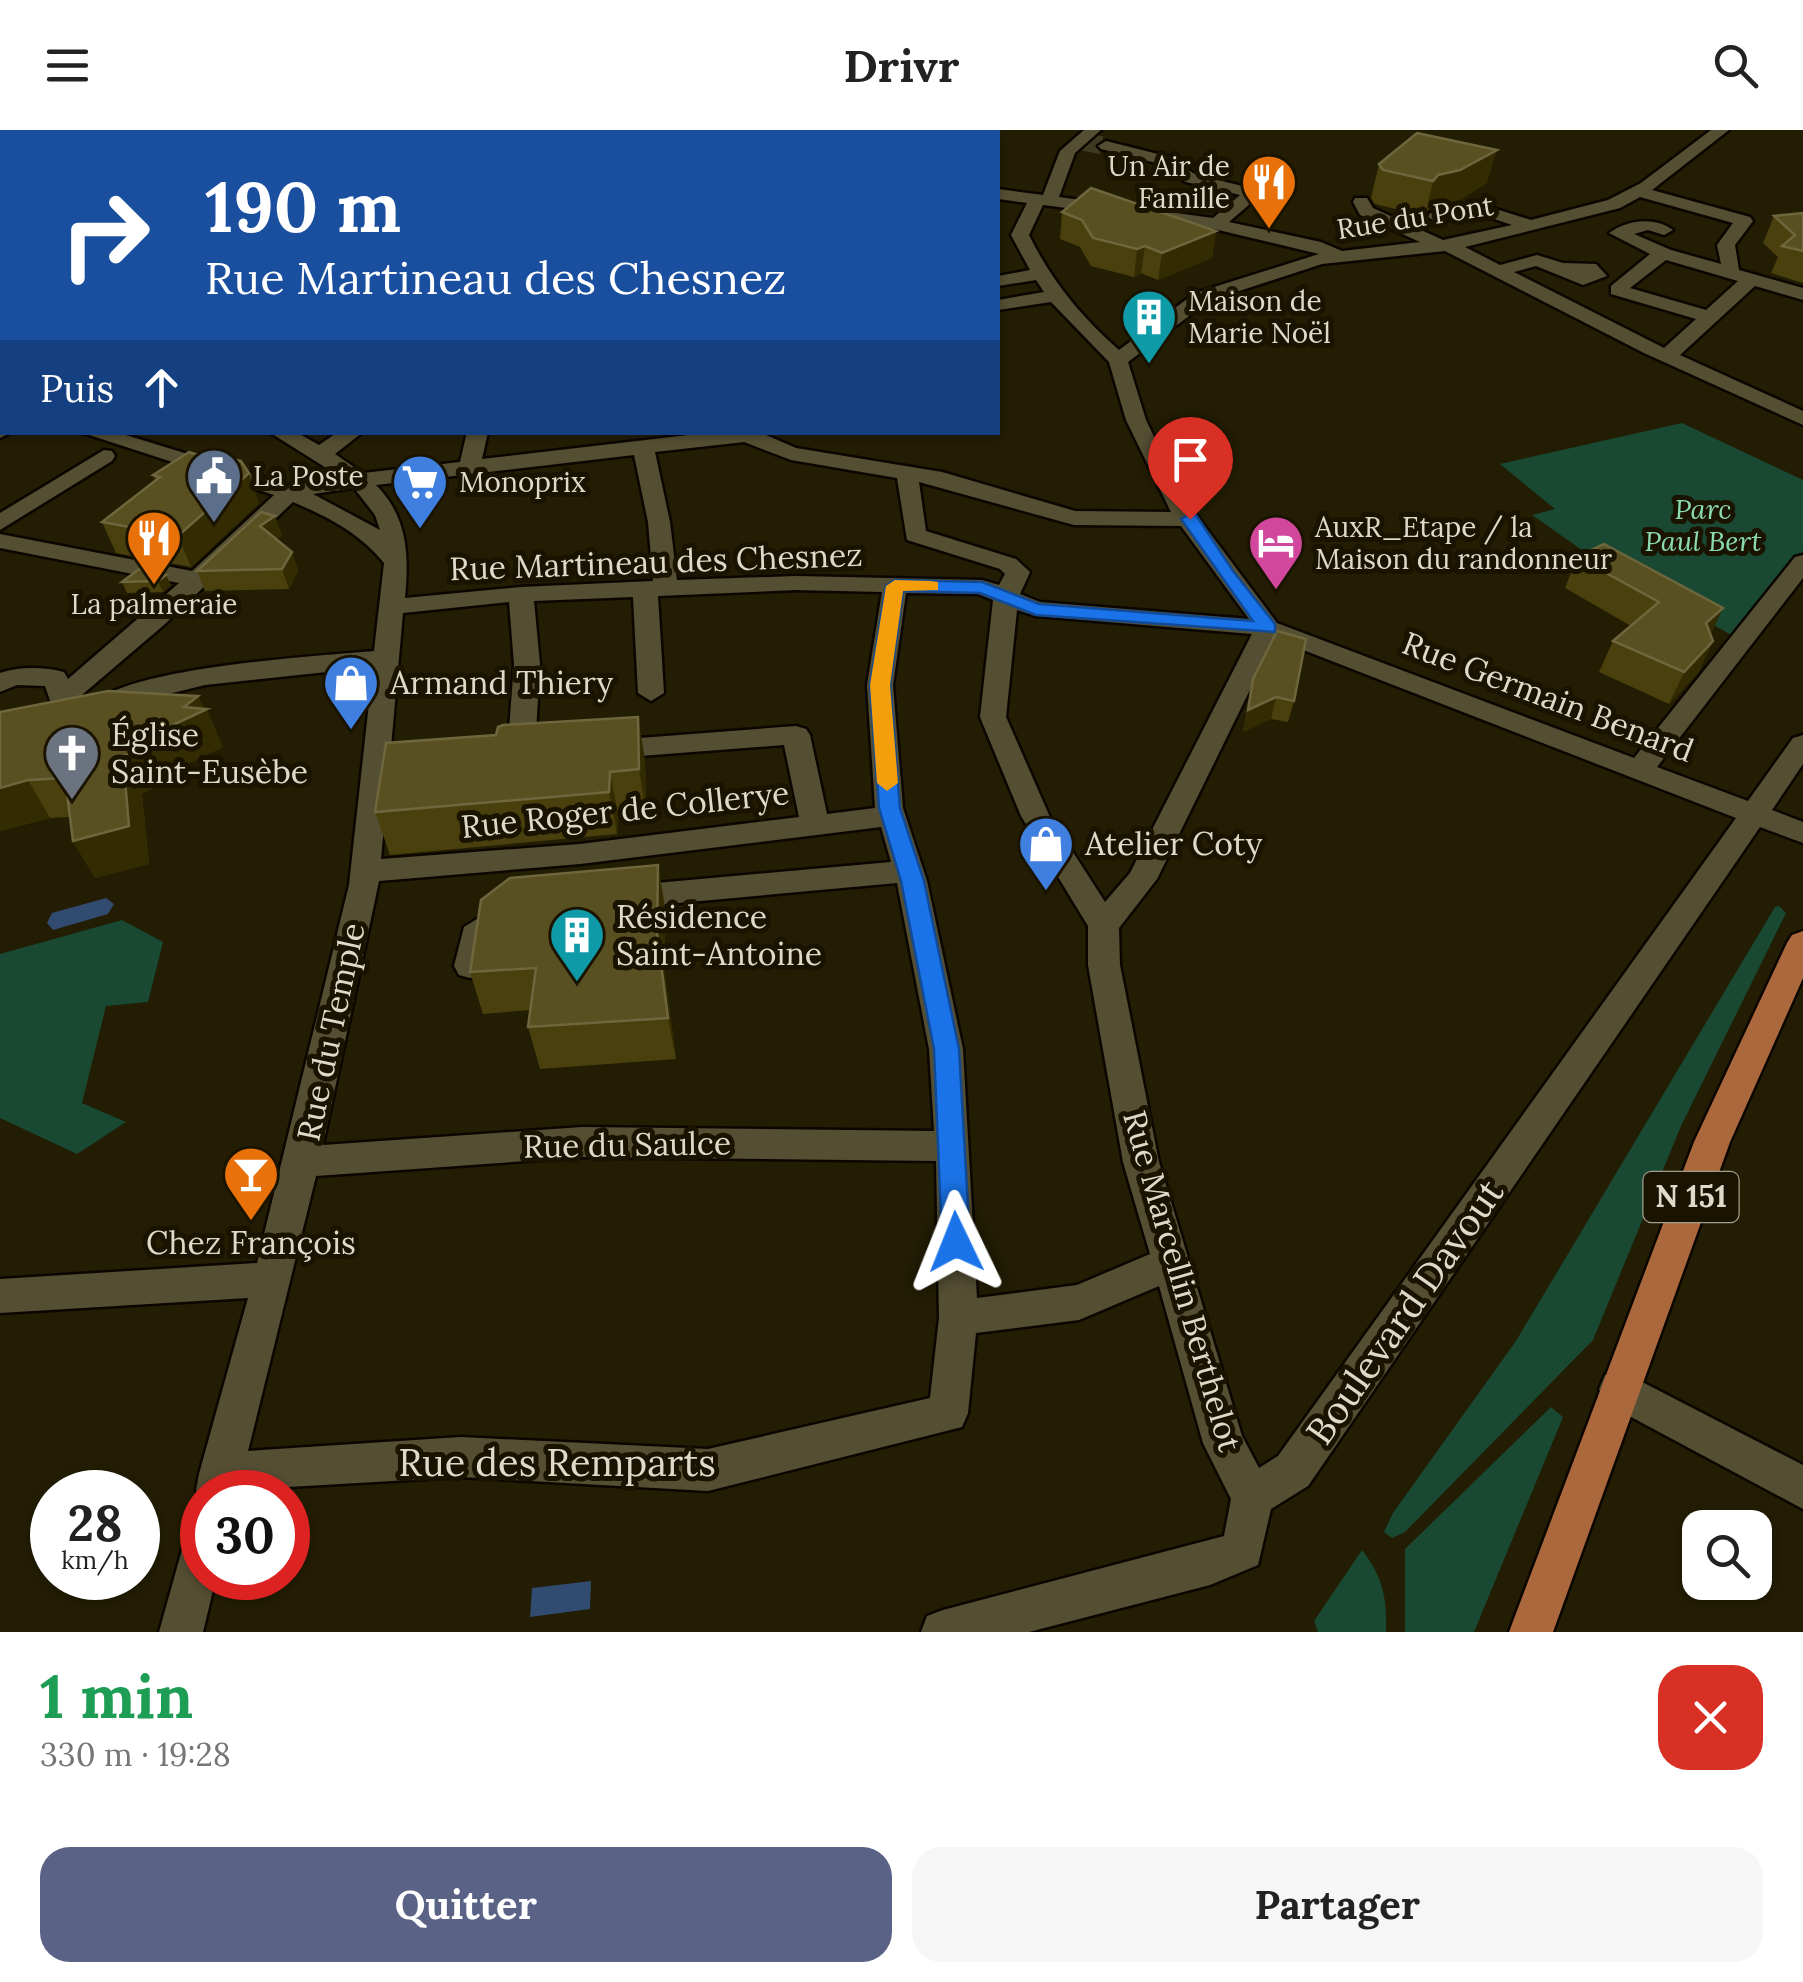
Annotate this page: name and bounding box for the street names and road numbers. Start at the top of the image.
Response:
street label: Rue du Pont [1334,187,1496,247]
street label: Rue Martineau des Chesnez [449,534,863,589]
street label: Rue Germain Benard [1397,622,1699,771]
street label: Rue Roger de Collerye [459,772,791,847]
street label: Rue du Temple [287,919,374,1145]
street label: Rue Marcellin Berthelot [1114,1106,1251,1457]
street label: Rue du Saulce [523,1122,731,1167]
street label: Boulevard Davout [1295,1169,1514,1453]
road number: N 151 [1644,1172,1738,1222]
street label: Rue des Remparts [398,1438,716,1486]

